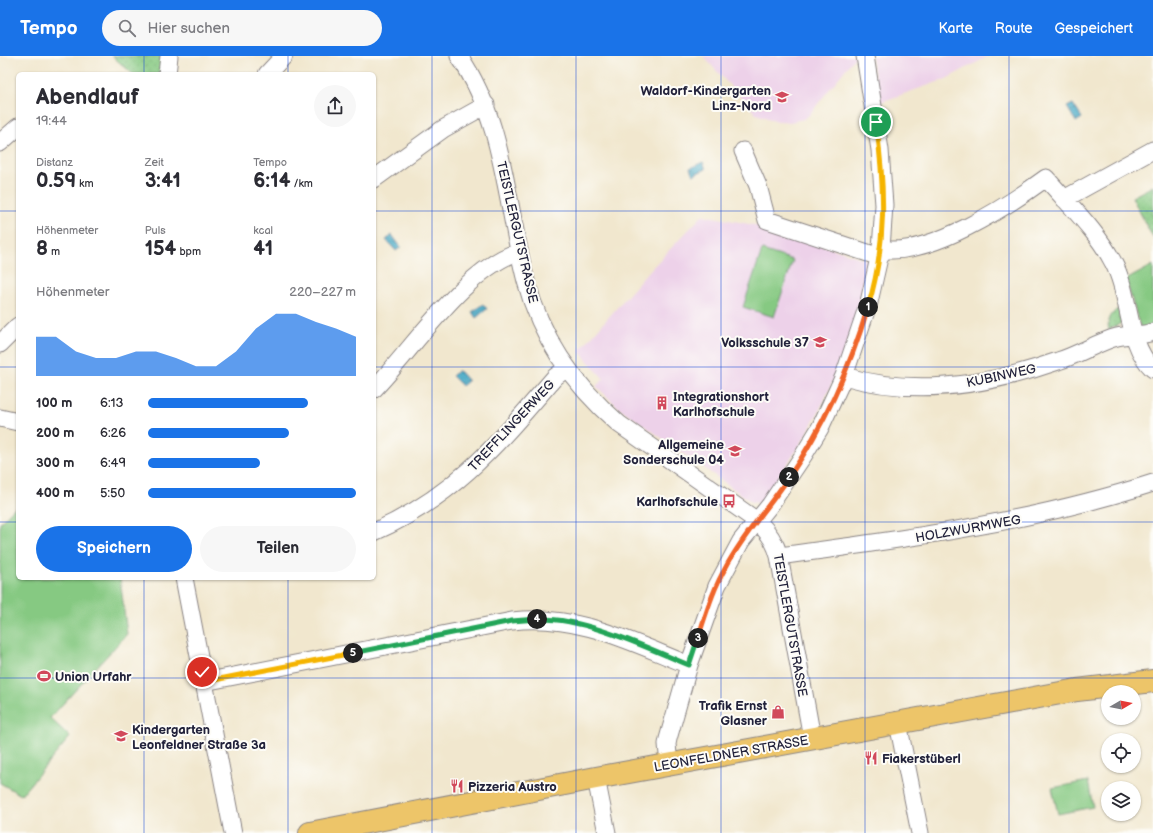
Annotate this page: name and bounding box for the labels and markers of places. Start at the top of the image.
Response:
place label: Waldorf-Kindergarten Linz-Nord [640,83,771,114]
school or university icon: Waldorf-Kindergarten Linz-Nord [774,89,790,105]
pin [859,105,893,139]
pin: 1 [858,297,878,317]
school or university icon: Volksschule 37 [812,334,828,350]
place label: Volksschule 37 [721,335,809,351]
place label: Integrationshort Karlhofschule [673,389,770,420]
building icon: Integrationshort Karlhofschule [654,395,670,411]
place label: Allgemeine Sonderschule 04 [623,437,725,468]
school or university icon: Allgemeine Sonderschule 04 [727,443,743,459]
pin: 2 [779,467,799,487]
bus stop icon: Karlhofschule [721,493,737,509]
place label: Karlhofschule [636,494,719,510]
pin: 4 [527,609,547,629]
pin: 3 [688,628,708,648]
pin: 5 [343,643,363,663]
pin [185,655,219,689]
sports icon: Union Urfahr [36,668,52,684]
place label: Union Urfahr [55,669,132,685]
place label: Trafik Ernst Glasner [699,698,768,729]
shop icon: Trafik Ernst Glasner [770,704,786,720]
place label: Kindergarten Leonfeldner Straße 3a [132,722,266,753]
school or university icon: Kindergarten Leonfeldner Straße 3a [113,728,129,744]
restaurant icon: Fiakerstüberl [863,750,879,766]
place label: Fiakerstüberl [882,751,961,767]
restaurant icon: Pizzeria Austro [449,778,465,794]
place label: Pizzeria Austro [468,779,557,795]

